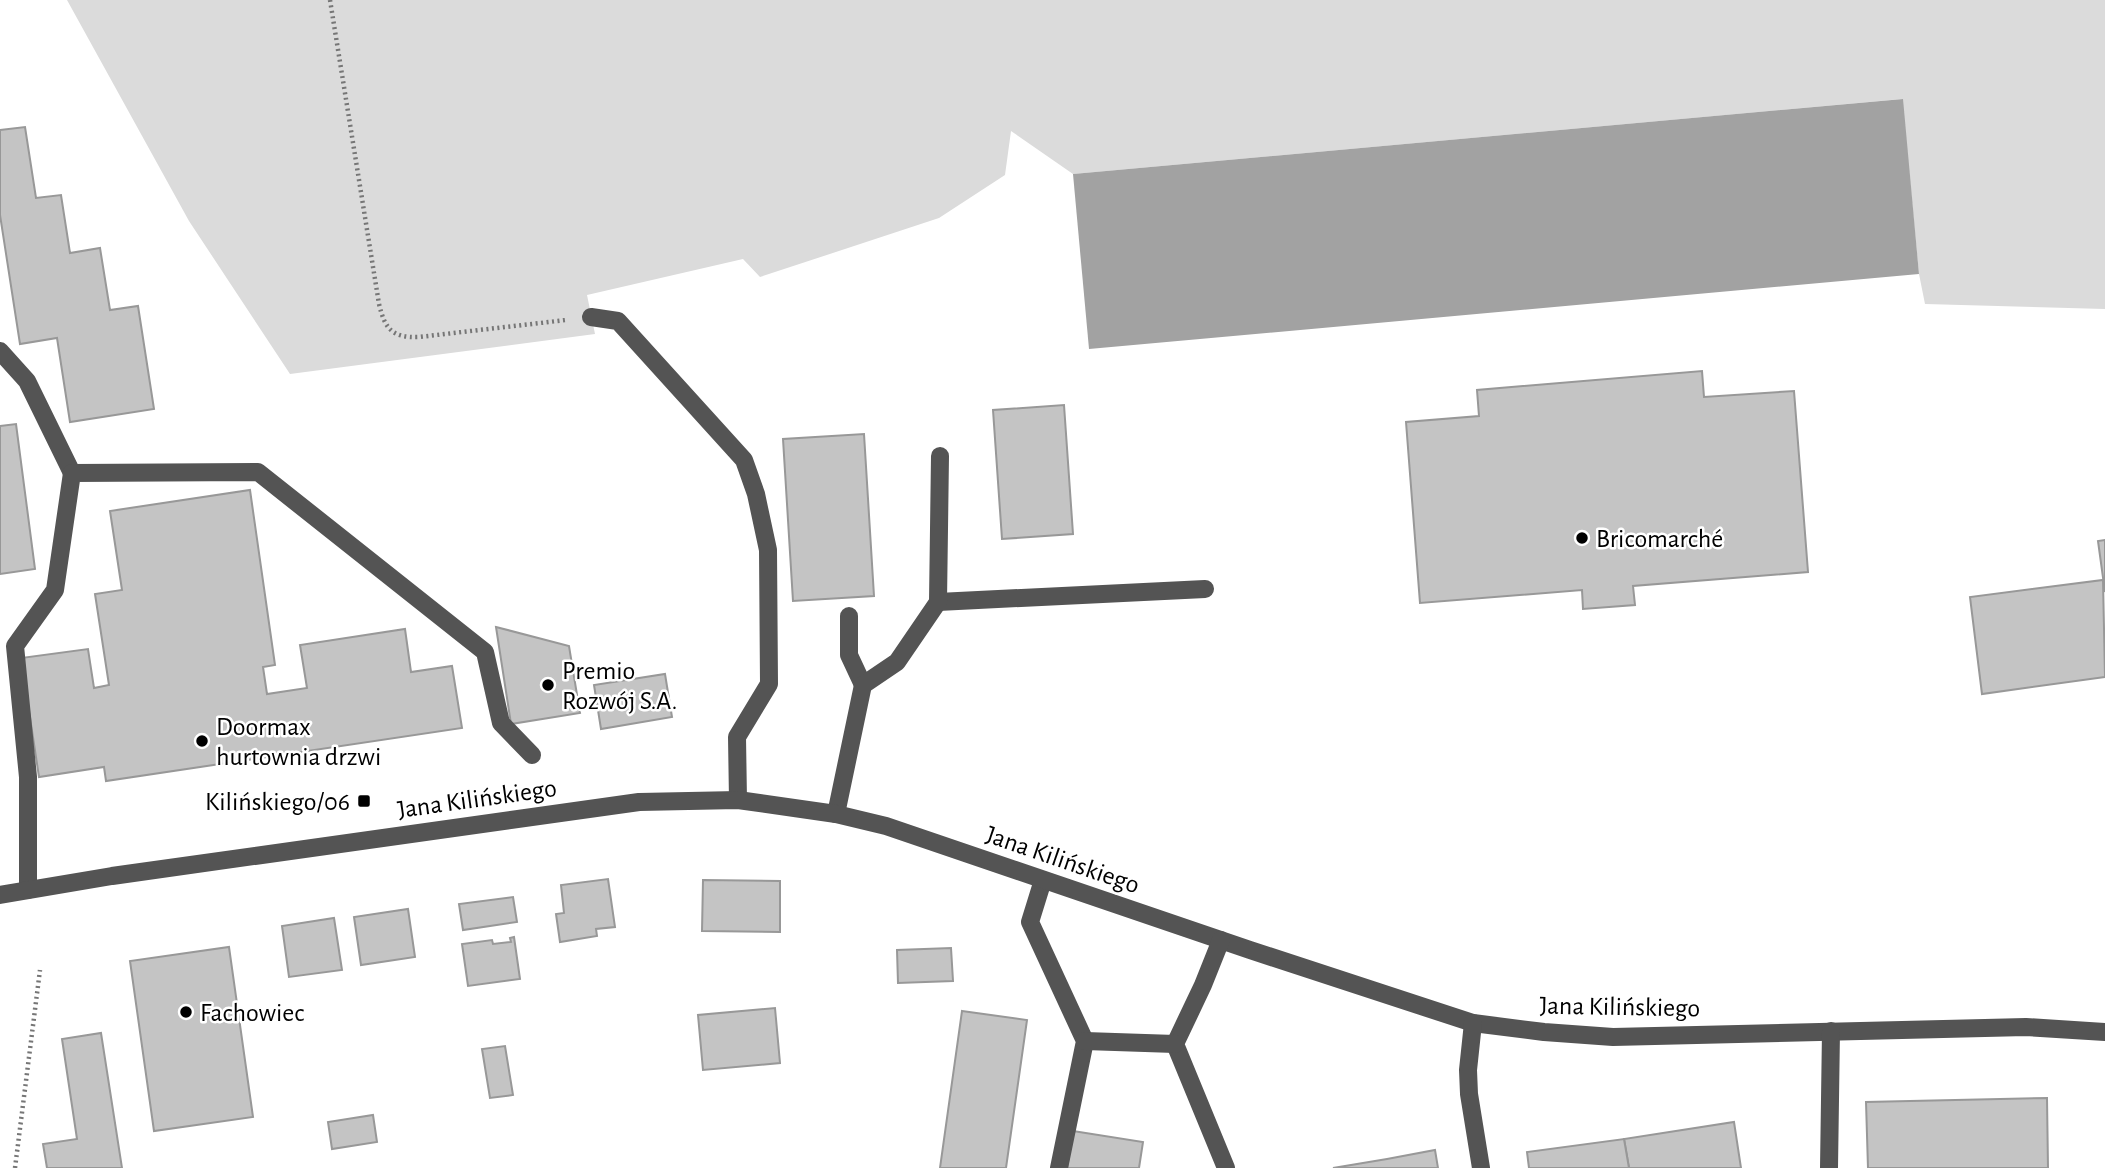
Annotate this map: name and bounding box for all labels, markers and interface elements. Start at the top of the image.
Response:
place label: Bricomarché [1596,526,1723,552]
marker: Bricomarché [1574,530,1590,546]
place label: Premio Rozwój S.A. [562,658,677,714]
marker: Premio Rozwój S.A. [540,677,556,693]
place label: Doormax hurtownia drzwi [216,714,381,770]
marker: Doormax hurtownia drzwi [194,733,210,749]
street label: Jana Kilińskiego [396,775,558,823]
place label: Kilińskiego/06 [205,789,350,815]
marker: Kilińskiego/06 [356,793,372,809]
street label: Jana Kilińskiego [983,822,1143,898]
street label: Jana Kilińskiego [1539,993,1700,1021]
place label: Fachowiec [200,1000,304,1026]
marker: Fachowiec [178,1004,194,1020]

